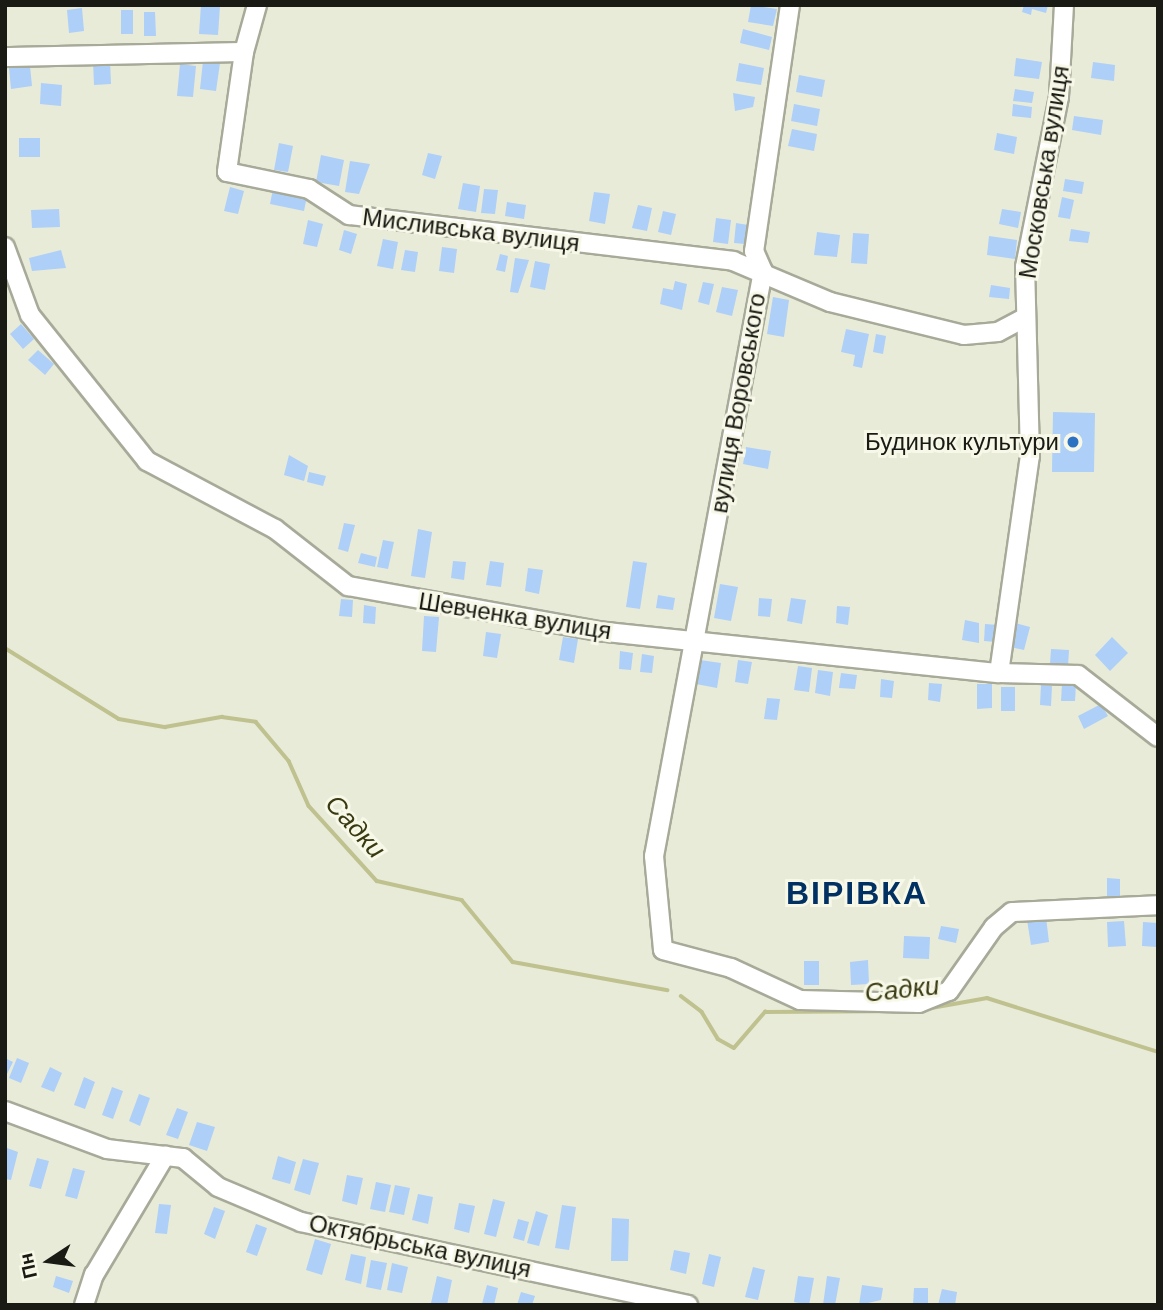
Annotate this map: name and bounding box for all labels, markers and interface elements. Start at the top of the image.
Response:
street label: Московська вулиця [1013,63,1075,281]
street label: Мисливська вулиця [361,202,581,258]
street label: вулиця Воровського [704,291,772,515]
place label: Будинок культури [865,428,1059,456]
marker: Будинок культури [1065,434,1081,450]
street label: Шевченка вулиця [417,587,613,645]
water label: Садки [318,789,392,865]
district label: ВІРІВКА [787,874,927,912]
water label: Садки [863,971,941,1009]
street label: Октябрьська вулиця [306,1208,534,1284]
north arrow [14,1226,84,1296]
text: Пн [13,1251,43,1281]

